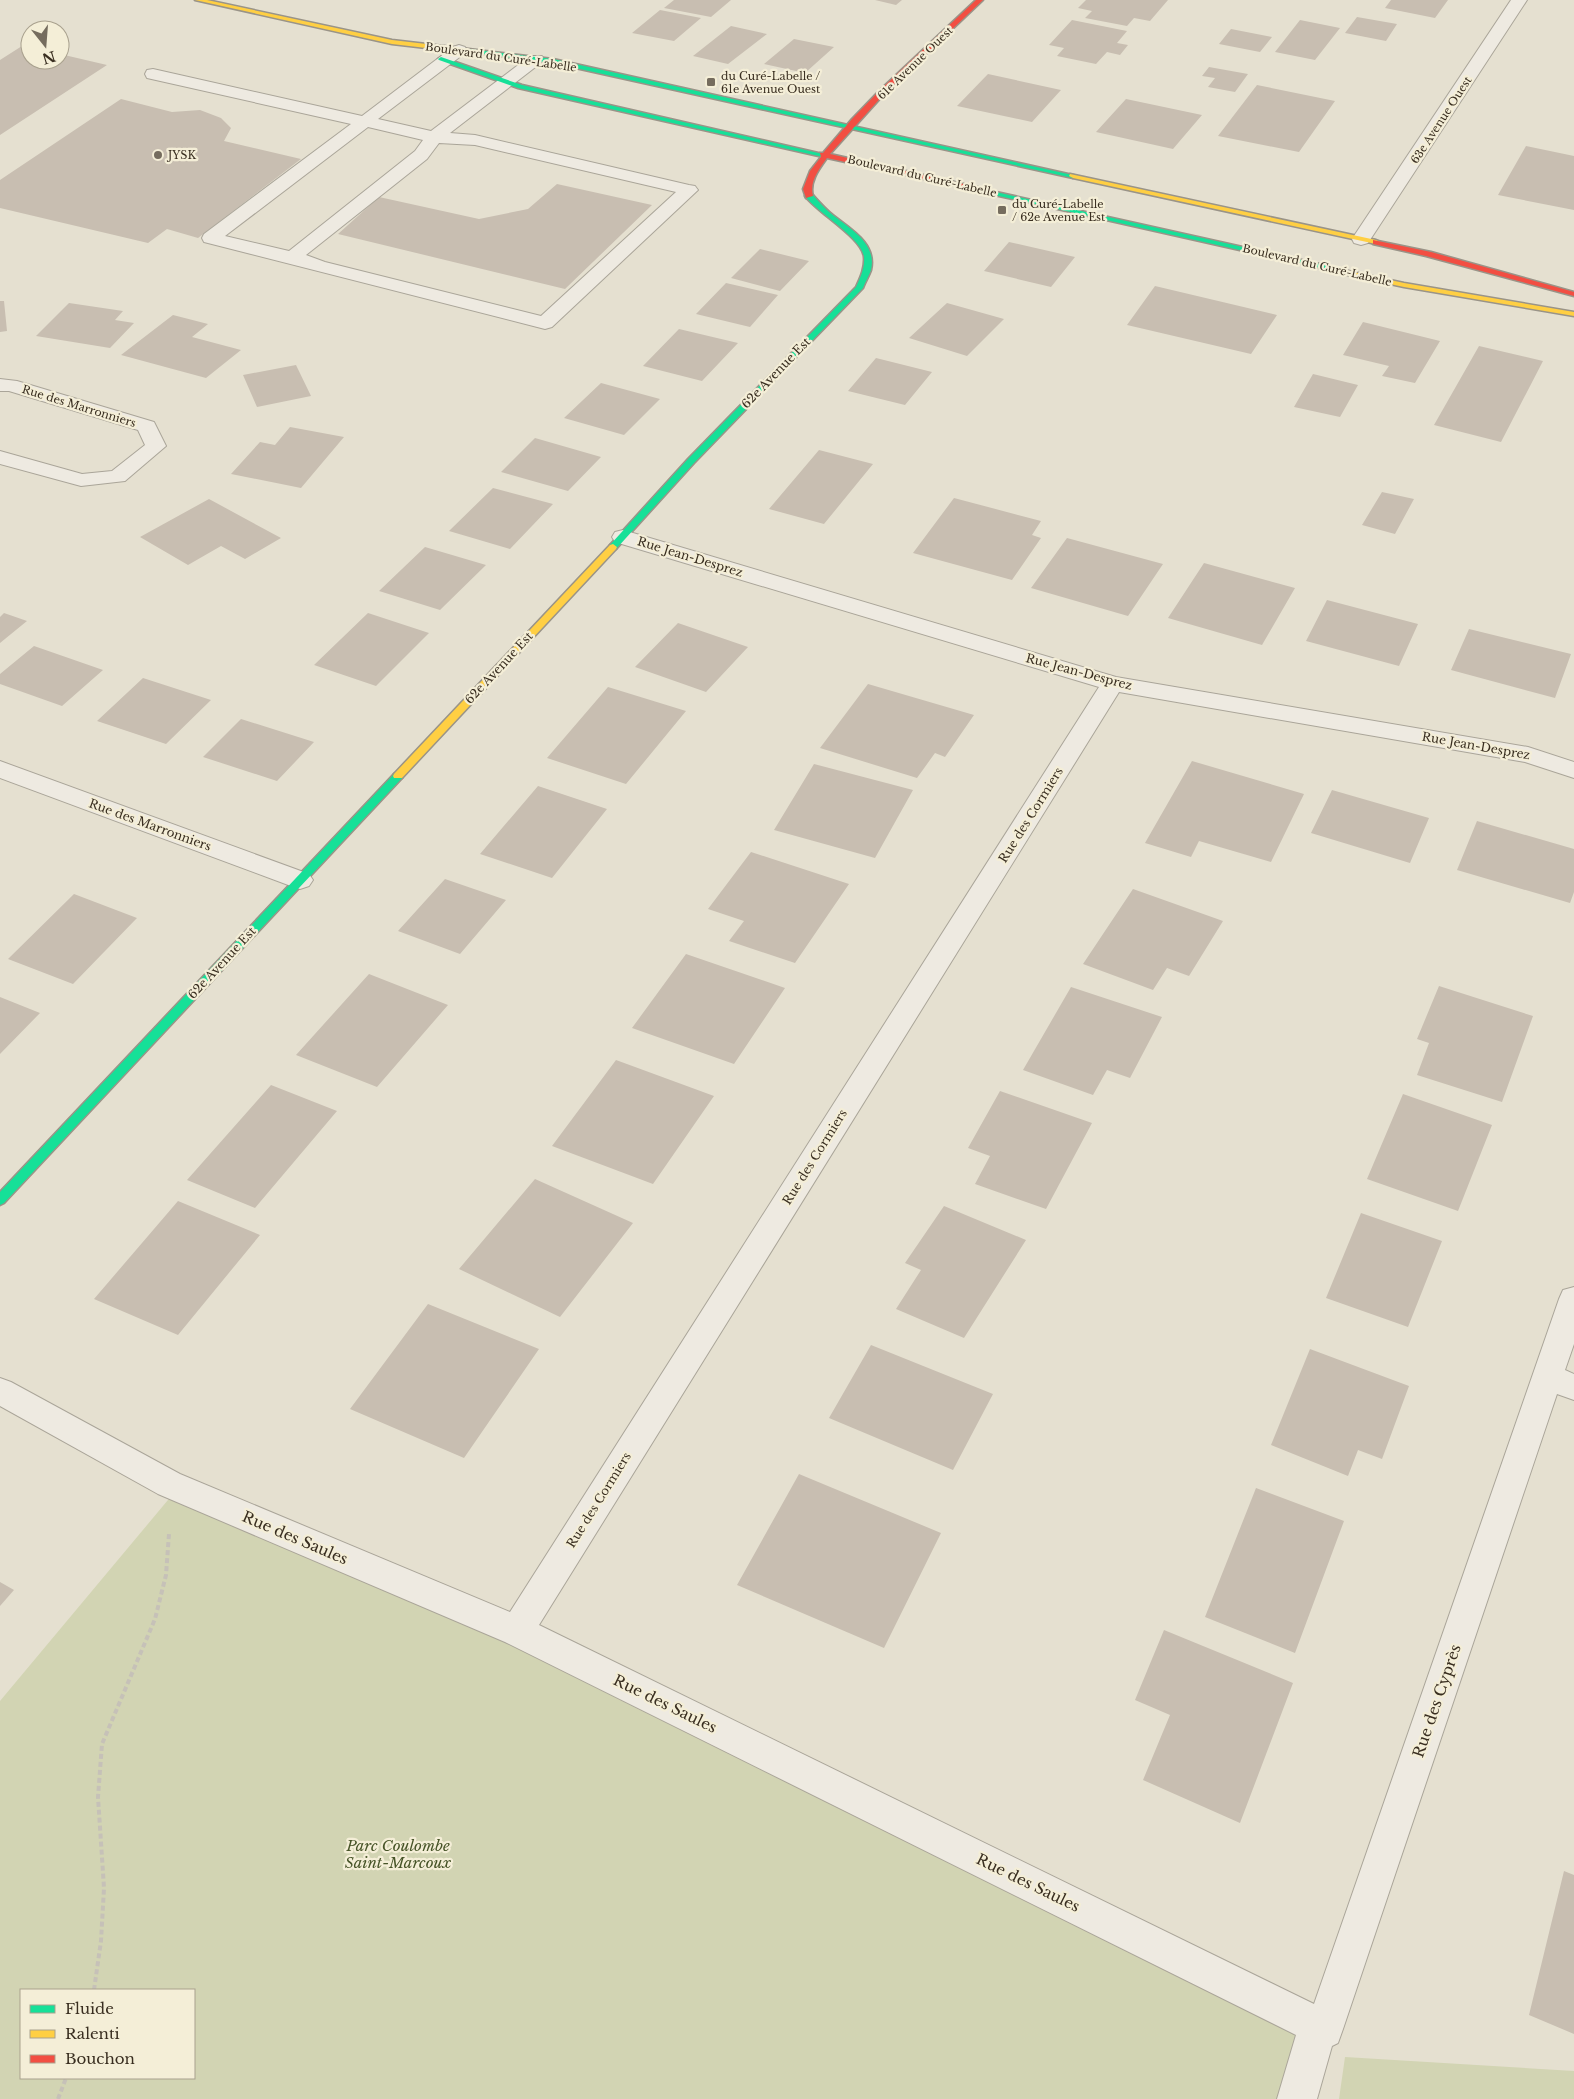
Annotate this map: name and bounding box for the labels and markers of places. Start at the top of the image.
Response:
place label: du Curé-Labelle / 61e Avenue Ouest [721,69,821,96]
marker: du Curé-Labelle / 61e Avenue Ouest [705,76,717,88]
place label: JYSK [166,148,196,162]
marker: JYSK [152,149,164,161]
place label: du Curé-Labelle / 62e Avenue Est [1012,197,1106,224]
marker: du Curé-Labelle / 62e Avenue Est [996,204,1008,216]

